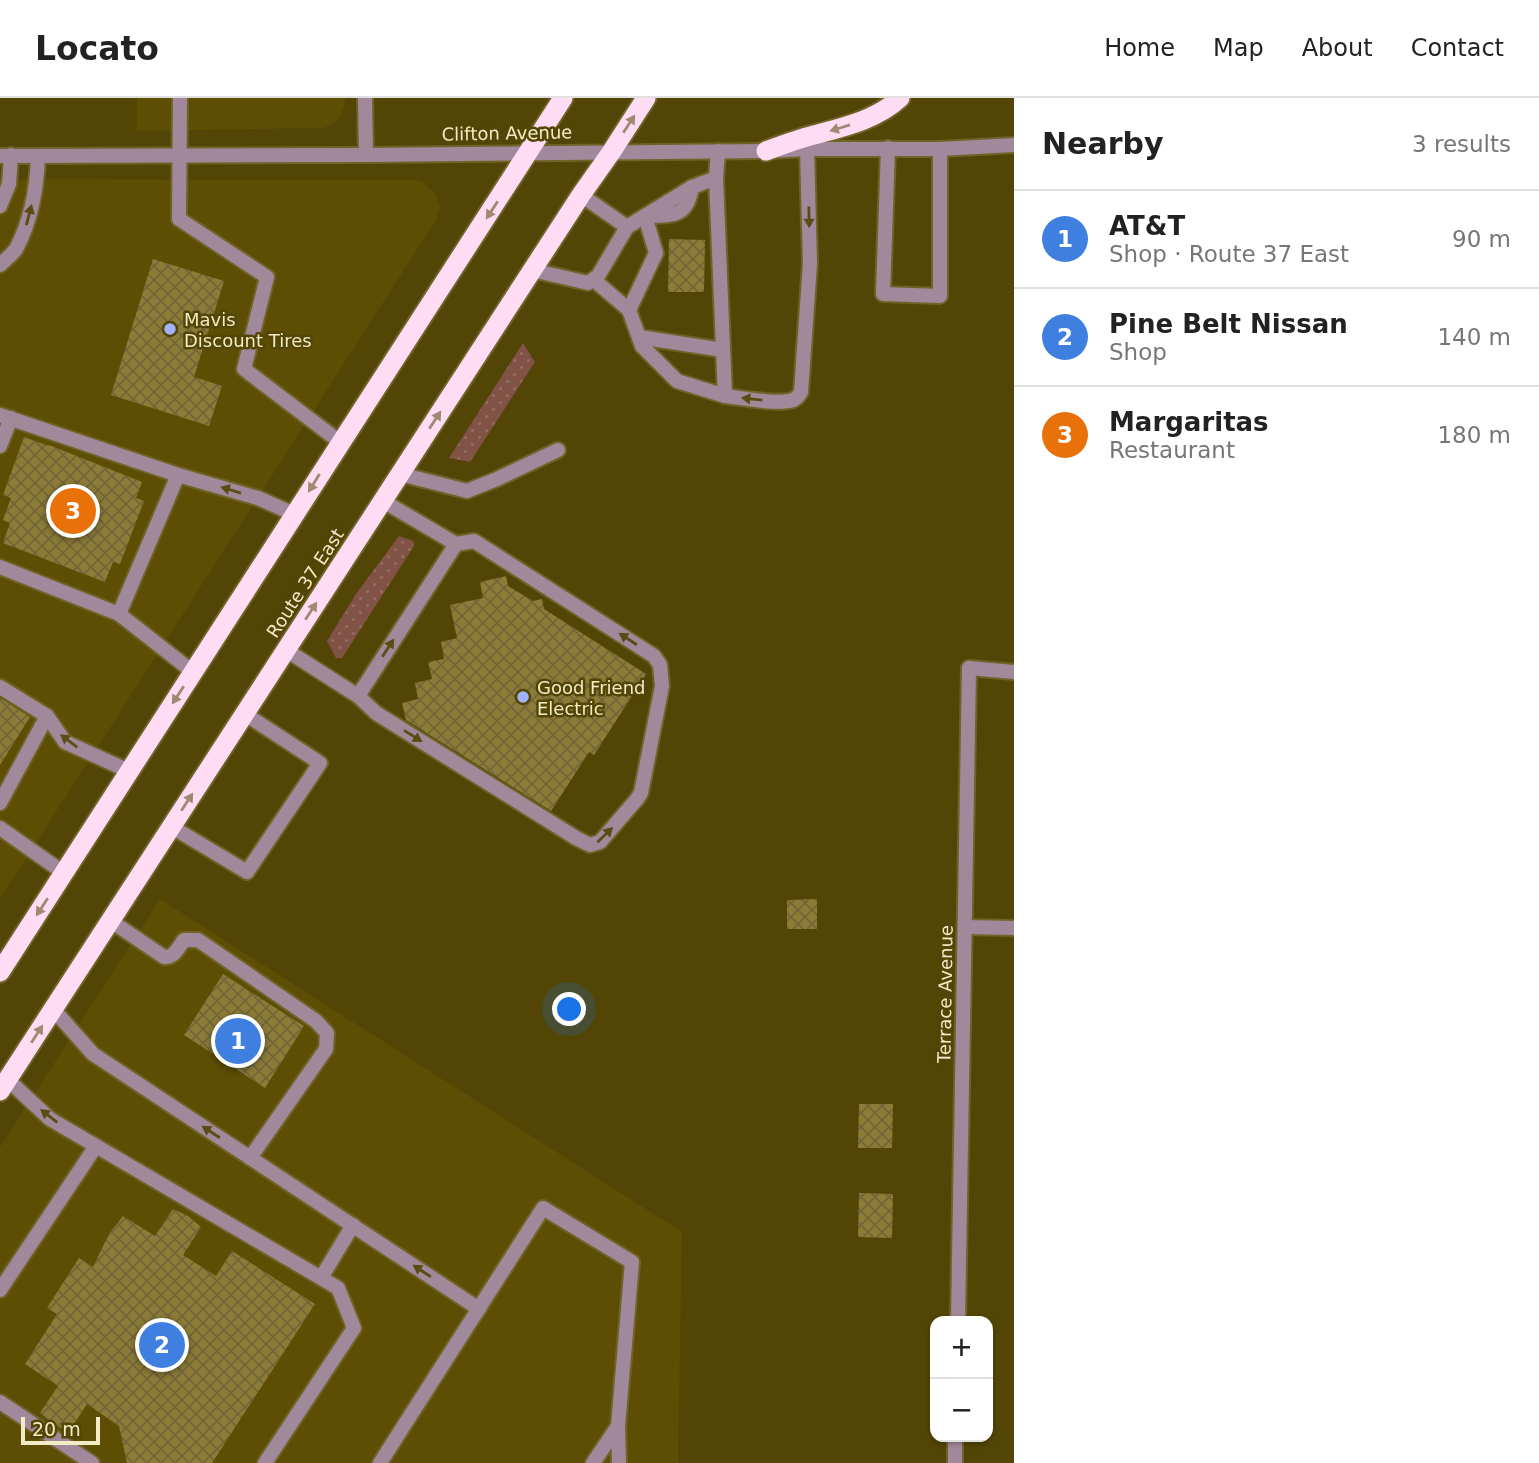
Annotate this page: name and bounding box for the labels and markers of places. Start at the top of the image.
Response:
place label: Mavis Discount Tires [184,309,312,351]
marker: Mavis Discount Tires [162,321,178,337]
pin: 3 [50,485,96,537]
place label: Good Friend Electric [537,677,645,719]
marker: Good Friend Electric [515,689,531,705]
pin: 1 [215,1015,261,1067]
pin: 2 [139,1319,185,1371]

